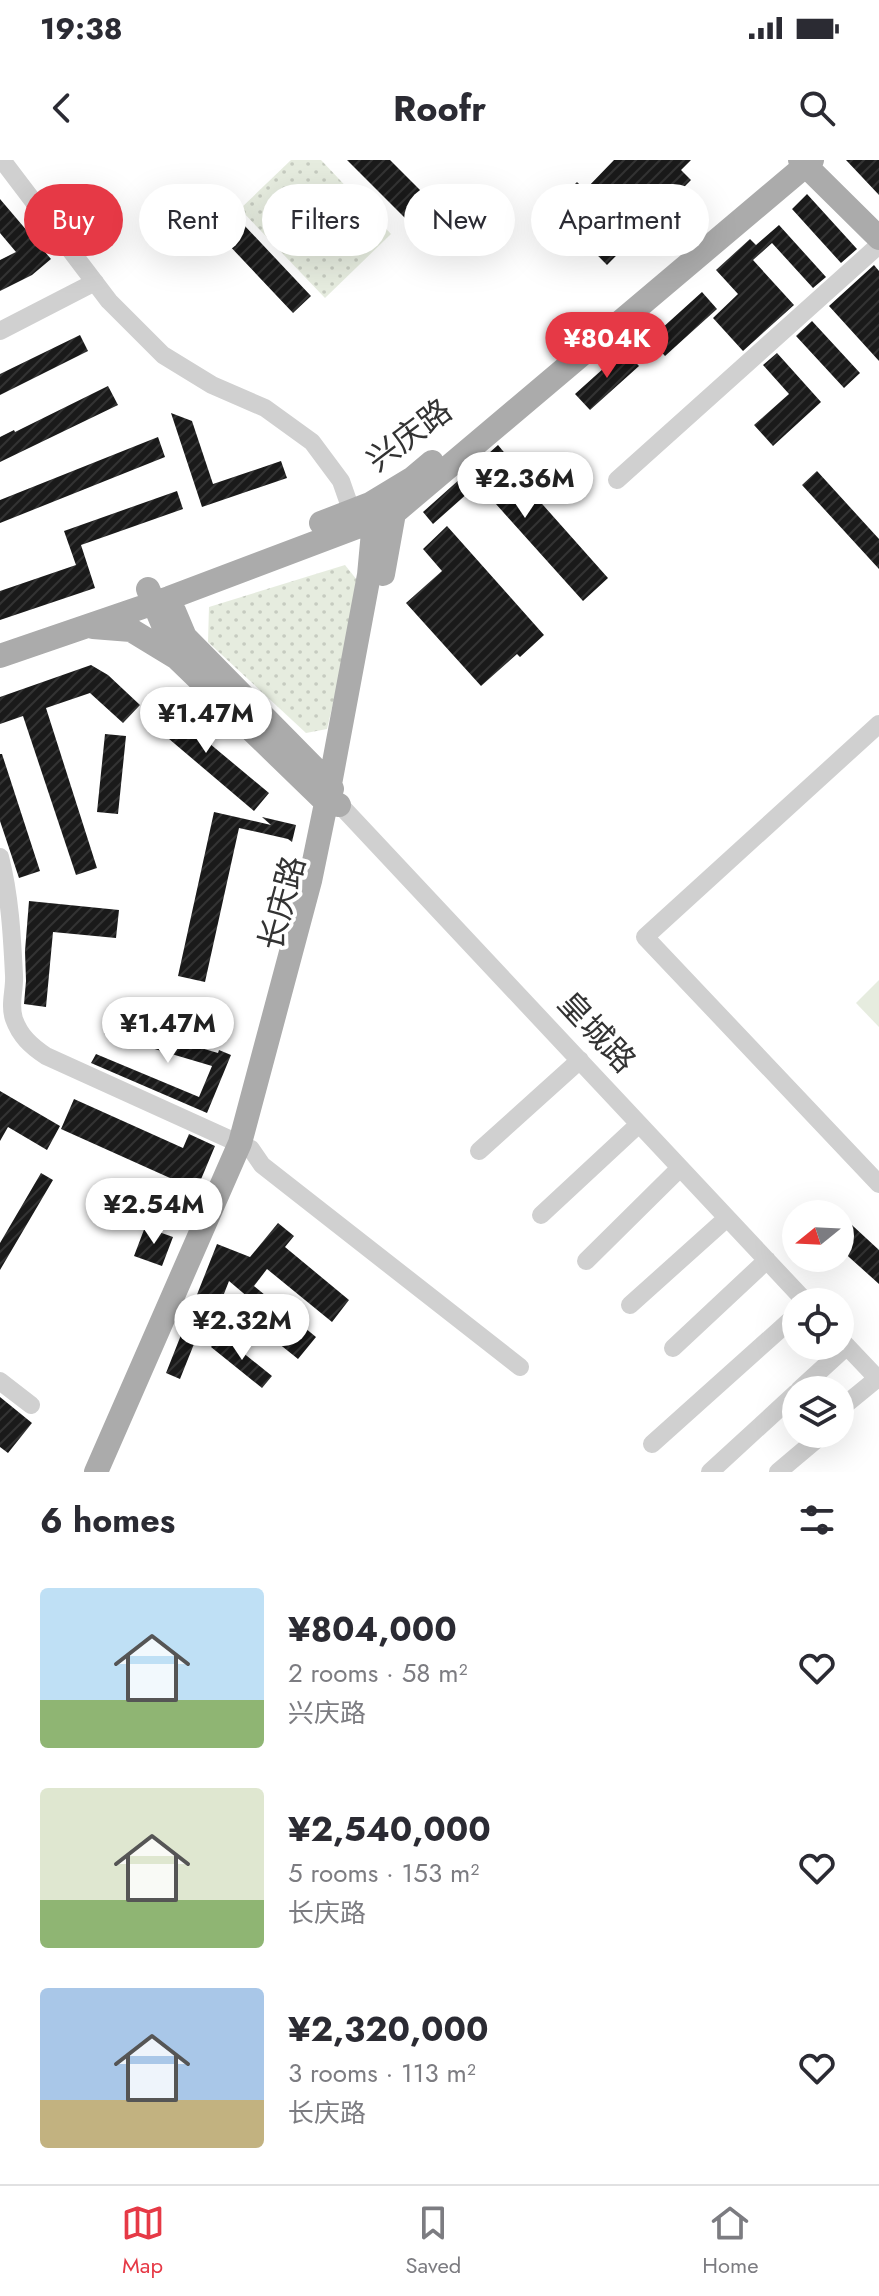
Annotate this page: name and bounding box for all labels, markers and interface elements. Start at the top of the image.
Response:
text: 19:38 [40,7,122,50]
text: Roofr [393,82,486,134]
icon: back [40,86,84,130]
icon: search [795,86,839,130]
chip: Buy [24,184,123,256]
chip: Rent [139,184,246,256]
chip: Filters [262,184,388,256]
chip: New [404,184,515,256]
chip: Apartment [531,184,709,256]
pin: ¥804K [551,312,663,380]
text: ¥804K [563,319,651,357]
street label: 兴庆路 [357,388,461,482]
pin: ¥2.36M [460,452,590,520]
text: ¥2.36M [475,459,575,497]
pin: ¥1.47M [141,687,271,755]
text: ¥1.47M [158,694,254,732]
street label: 长庆路 [247,851,317,955]
street label: 皇城路 [547,981,647,1083]
pin: ¥1.47M [103,997,233,1065]
text: ¥1.47M [120,1004,216,1042]
pin: ¥2.54M [89,1178,219,1246]
text: ¥2.54M [104,1185,204,1223]
north arrow [782,1200,854,1272]
map controls [782,1200,854,1448]
button: locate [782,1288,854,1360]
pin: ¥2.32M [177,1294,307,1362]
text: ¥2.32M [192,1301,292,1339]
button: layers [782,1376,854,1448]
text: 6 homes [40,1496,175,1545]
icon: filters [795,1498,839,1542]
text: ¥804,000 [288,1605,457,1654]
icon: home [104,1620,200,1716]
icon: heart [795,1646,839,1690]
text: 2 rooms · 58 m² [288,1654,468,1692]
text: 兴庆路 [288,1694,366,1732]
text: ¥2,540,000 [288,1805,491,1854]
icon: home [104,1820,200,1916]
icon: heart [795,1846,839,1890]
text: 5 rooms · 153 m² [288,1854,479,1892]
text: 长庆路 [288,1894,366,1932]
text: ¥2,320,000 [288,2005,489,2054]
icon: home [104,2020,200,2116]
icon: heart [795,2046,839,2090]
text: 3 rooms · 113 m² [288,2054,476,2092]
text: 长庆路 [288,2094,366,2132]
tab: Map [121,2201,165,2281]
tab: Saved [406,2201,461,2281]
tab: Home [702,2201,758,2281]

